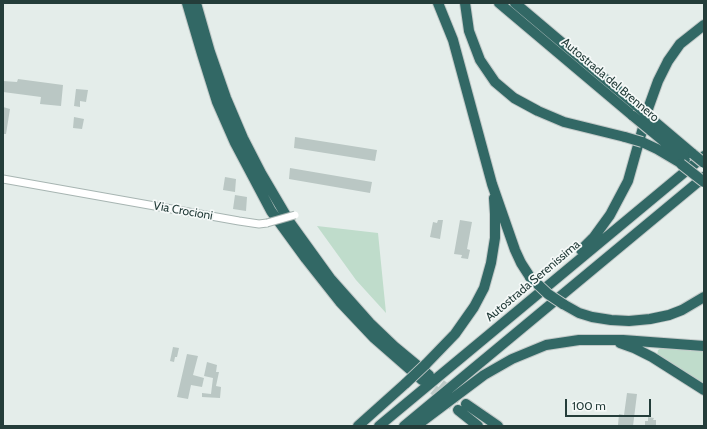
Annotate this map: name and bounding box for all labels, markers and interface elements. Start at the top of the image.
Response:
street label: Autostrada del Brennero [558,35,662,125]
street label: Via Crocioni [152,199,214,223]
street label: Autostrada Serenissima [483,237,583,325]
scale bar [567,391,653,417]
text: 100 m [572,398,606,413]

